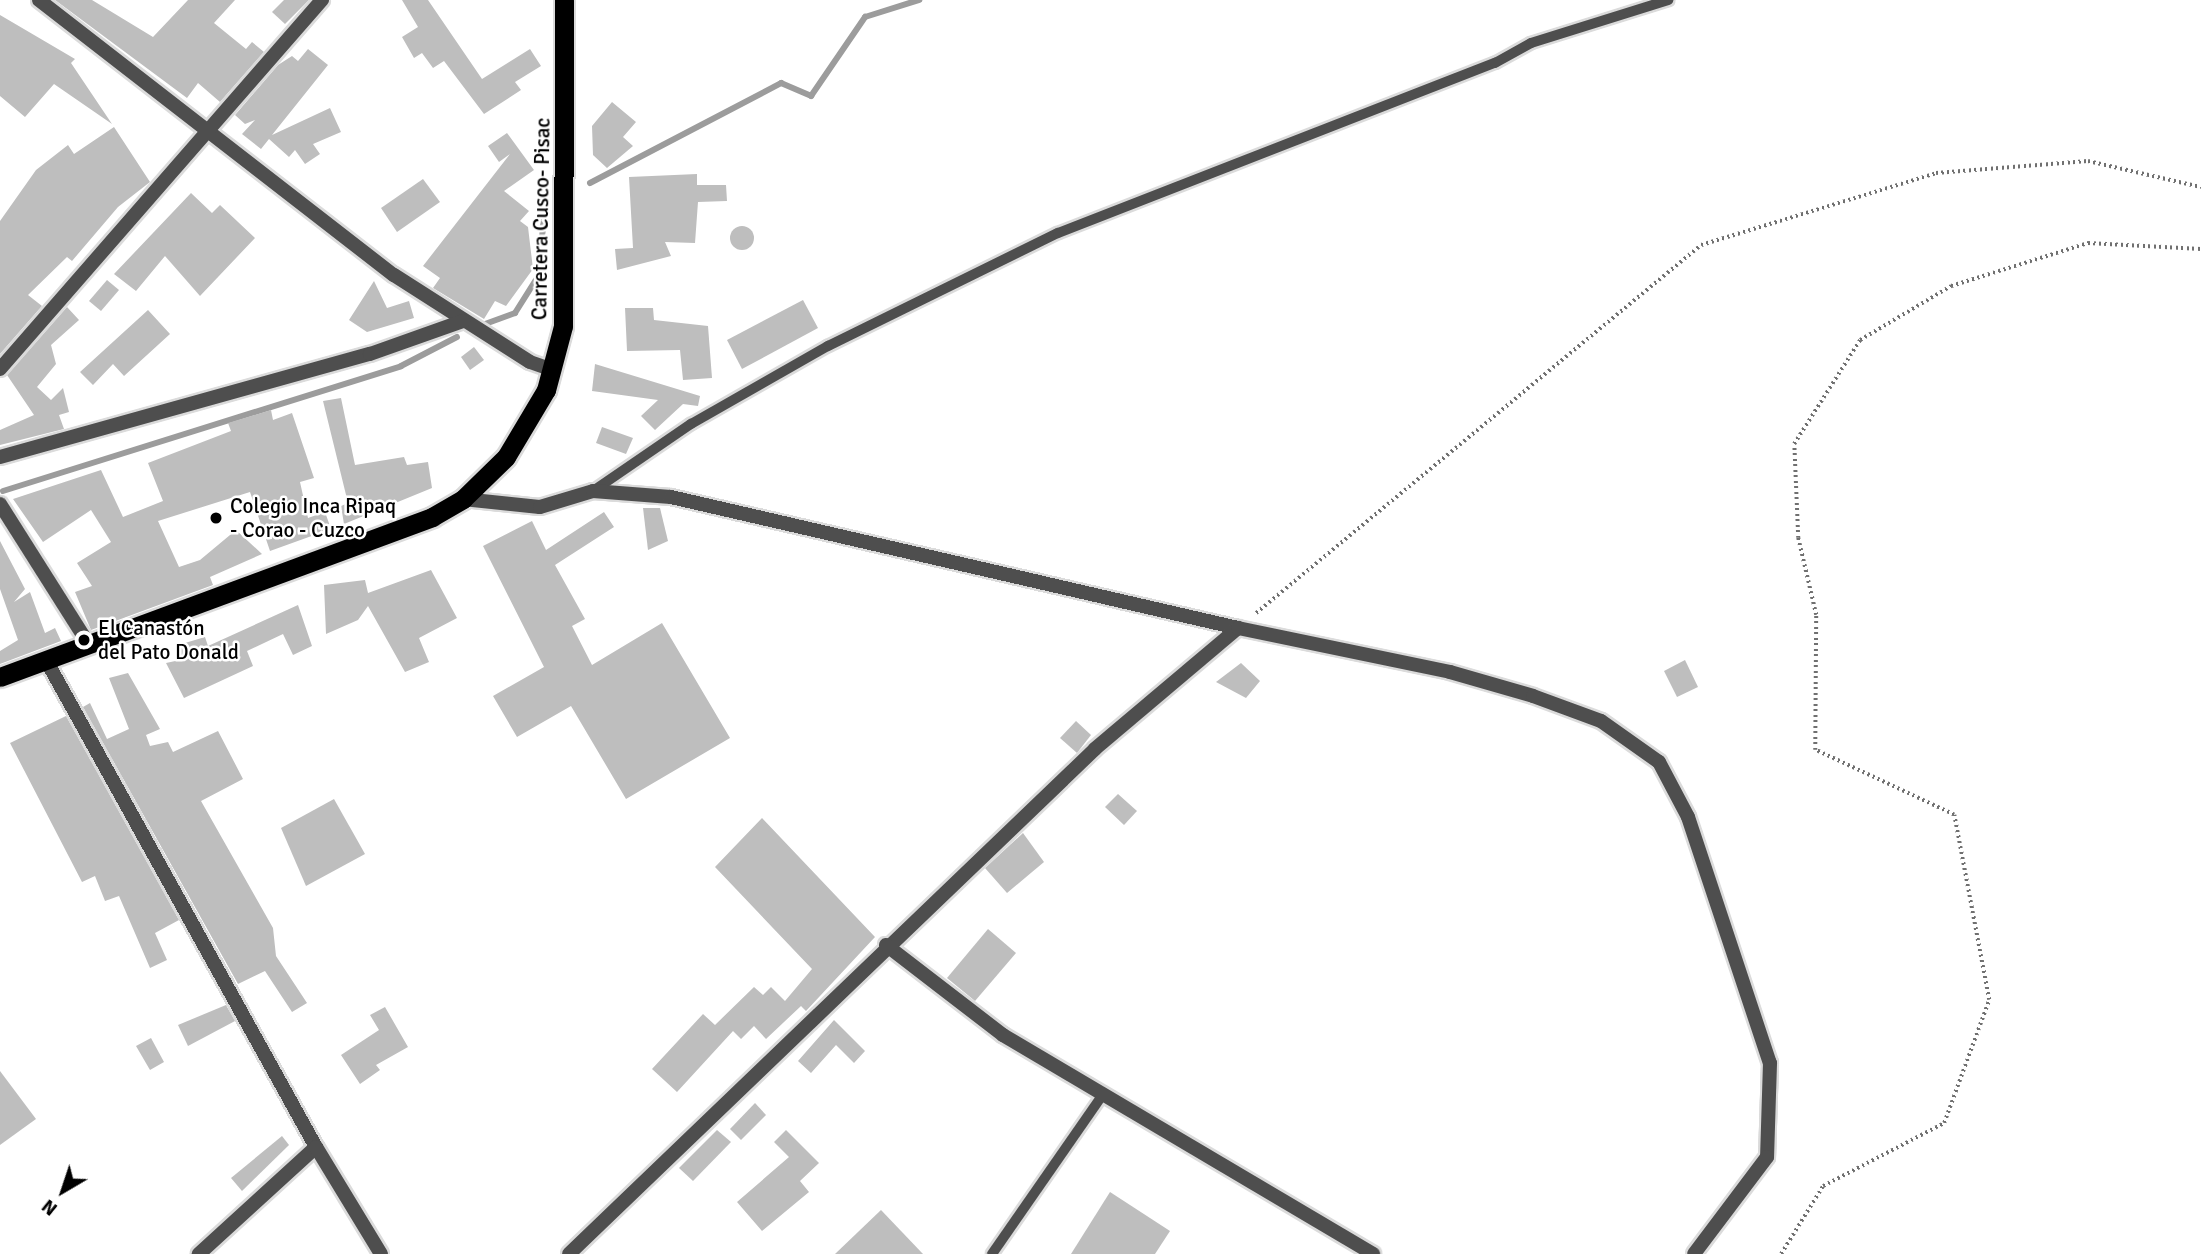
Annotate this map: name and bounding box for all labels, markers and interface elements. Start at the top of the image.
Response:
street label: Carretera Cusco- Pisac [527,118,555,320]
place label: Colegio Inca Ripaq - Corao - Cuzco [230,493,396,543]
marker: Colegio Inca Ripaq - Corao - Cuzco [208,510,224,526]
place label: El Canastón del Pato Donald [98,615,239,665]
marker: El Canastón del Pato Donald [76,632,92,648]
north arrow [28,1156,98,1226]
text: N [37,1194,62,1221]

